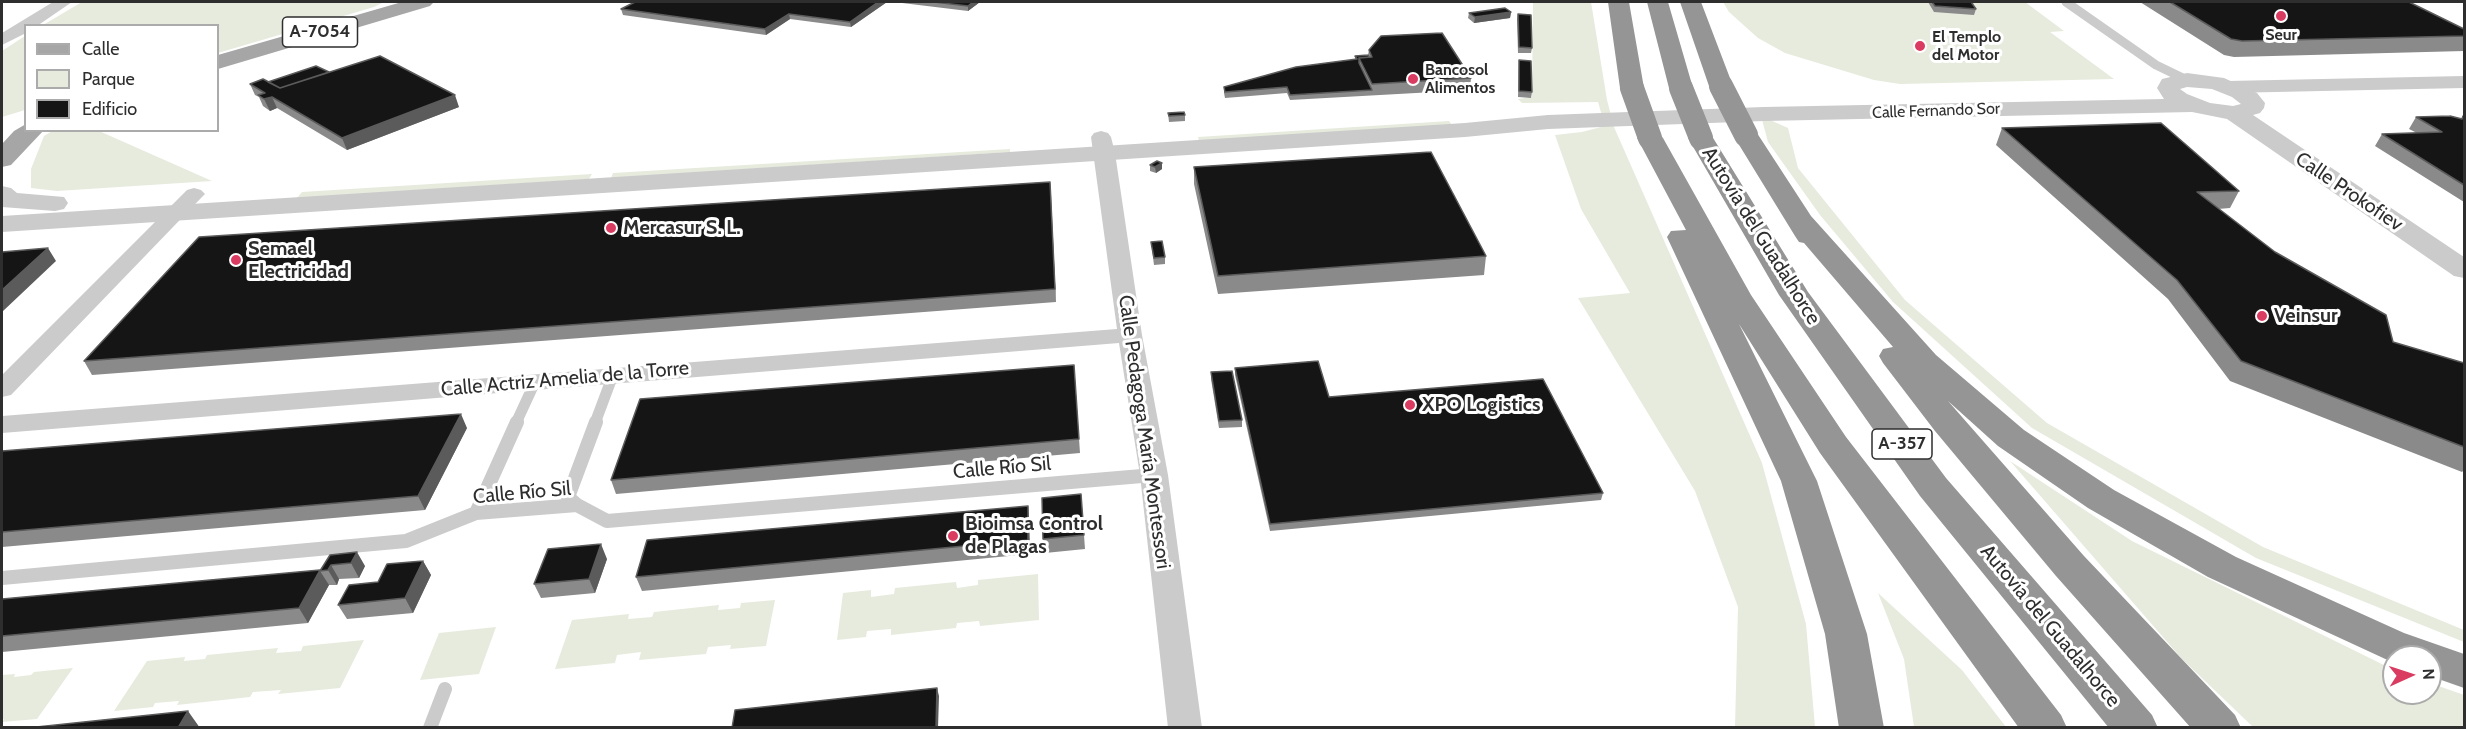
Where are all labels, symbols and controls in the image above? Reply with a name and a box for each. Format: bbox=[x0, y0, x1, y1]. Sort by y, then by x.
marker: Seur bbox=[2274, 9, 2288, 23]
road number: A-7054 bbox=[282, 17, 358, 47]
legend bbox=[24, 24, 219, 132]
place label: Seur bbox=[2265, 25, 2297, 45]
place label: El Templo del Motor bbox=[1932, 27, 2001, 65]
text: Calle bbox=[82, 38, 119, 60]
marker: El Templo del Motor bbox=[1913, 39, 1927, 53]
place label: Bancosol Alimentos bbox=[1425, 60, 1495, 98]
text: Parque bbox=[82, 68, 135, 90]
marker: Bancosol Alimentos bbox=[1406, 72, 1420, 86]
text: Edificio bbox=[82, 98, 137, 120]
street label: Calle Fernando Sor bbox=[1872, 99, 2000, 123]
street label: Autovía del Guadalhorce bbox=[1697, 143, 1825, 329]
street label: Calle Prokofiev bbox=[2291, 147, 2407, 237]
place label: Mercasur S. L. bbox=[623, 216, 741, 240]
marker: Mercasur S. L. bbox=[604, 221, 618, 235]
place label: Semael Electricidad bbox=[248, 237, 349, 284]
marker: Semael Electricidad bbox=[229, 253, 243, 267]
street label: Calle Pedagoga María Montessori bbox=[1113, 293, 1175, 571]
place label: Veinsur bbox=[2274, 304, 2338, 328]
marker: Veinsur bbox=[2255, 309, 2269, 323]
street label: Calle Actriz Amelia de la Torre bbox=[440, 356, 690, 402]
place label: XPO Logistics bbox=[1422, 393, 1540, 417]
marker: XPO Logistics bbox=[1403, 398, 1417, 412]
road number: A-357 bbox=[1872, 429, 1932, 459]
street label: Calle Río Sil bbox=[952, 452, 1052, 484]
street label: Calle Río Sil bbox=[472, 477, 572, 509]
place label: Bioimsa Control de Plagas bbox=[965, 512, 1103, 559]
marker: Bioimsa Control de Plagas bbox=[946, 529, 960, 543]
street label: Autovía del Guadalhorce bbox=[1975, 540, 2125, 712]
north arrow bbox=[2382, 645, 2442, 705]
text: N bbox=[2419, 668, 2438, 680]

